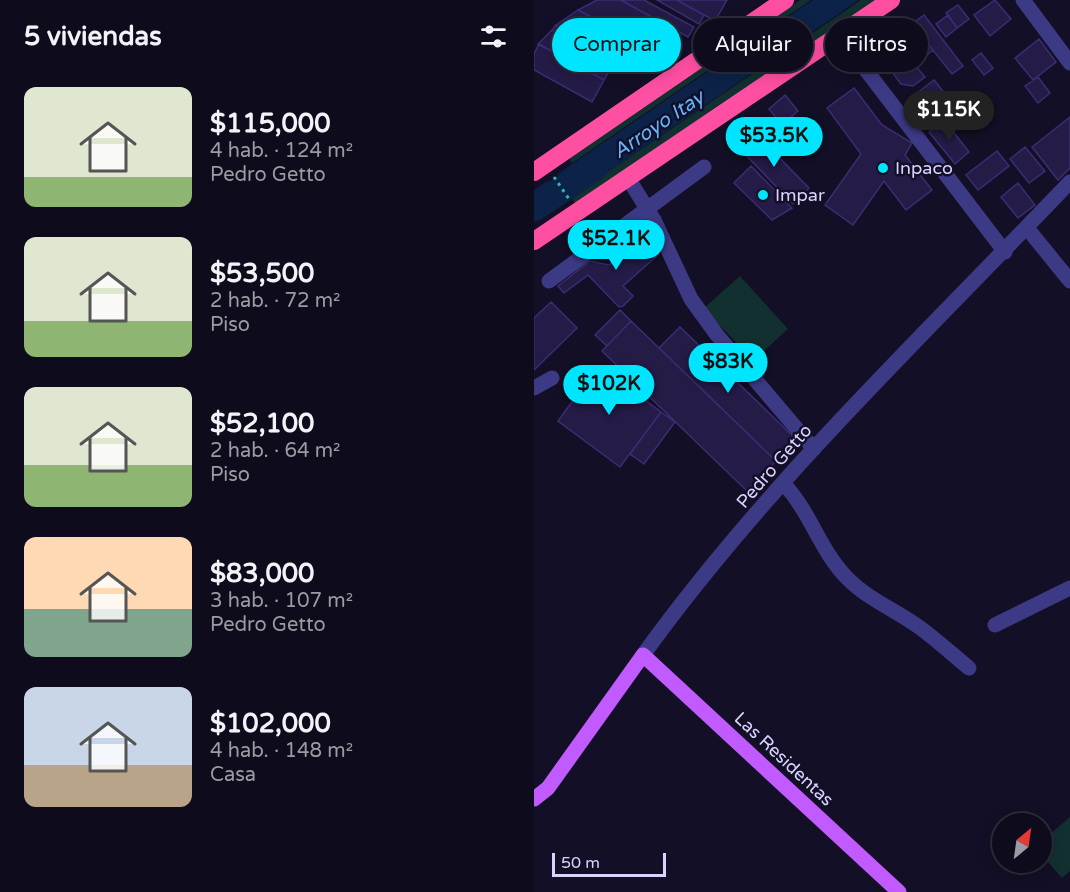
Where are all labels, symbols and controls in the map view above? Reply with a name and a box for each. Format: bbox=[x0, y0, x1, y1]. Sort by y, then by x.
chip: Comprar bbox=[552, 18, 681, 72]
chip: Alquilar bbox=[693, 18, 813, 72]
chip: Filtros bbox=[825, 18, 928, 72]
icon: filters bbox=[477, 20, 510, 53]
text: 5 viviendas bbox=[24, 21, 162, 52]
water label: Arroyo Itay bbox=[608, 84, 711, 164]
pin: $115K bbox=[907, 91, 991, 142]
text: $115K bbox=[917, 98, 981, 122]
text: $115,000 bbox=[210, 108, 330, 139]
icon: home bbox=[72, 111, 144, 183]
pin: $53.5K bbox=[725, 117, 823, 168]
text: $53.5K bbox=[740, 124, 808, 148]
text: 4 hab. · 124 m² bbox=[210, 139, 353, 163]
place label: Inpaco bbox=[895, 157, 953, 179]
marker: Inpaco bbox=[876, 161, 890, 175]
text: Pedro Getto bbox=[210, 163, 326, 187]
place label: Impar bbox=[775, 184, 825, 206]
marker: Impar bbox=[756, 188, 770, 202]
pin: $52.1K bbox=[567, 220, 665, 271]
text: $52.1K bbox=[582, 227, 650, 251]
text: $53,500 bbox=[210, 258, 314, 289]
icon: home bbox=[72, 261, 144, 333]
text: 2 hab. · 72 m² bbox=[210, 289, 340, 313]
text: Piso bbox=[210, 313, 250, 337]
pin: $83K bbox=[692, 343, 764, 394]
text: $83K bbox=[703, 350, 753, 374]
pin: $102K bbox=[567, 365, 651, 416]
text: $102K bbox=[577, 372, 641, 396]
text: $52,100 bbox=[210, 408, 314, 439]
icon: home bbox=[72, 411, 144, 483]
street label: Pedro Getto bbox=[732, 419, 816, 512]
text: 2 hab. · 64 m² bbox=[210, 439, 340, 463]
text: Piso bbox=[210, 463, 250, 487]
text: $83,000 bbox=[210, 558, 314, 589]
icon: home bbox=[72, 561, 144, 633]
text: 3 hab. · 107 m² bbox=[210, 589, 353, 613]
text: Pedro Getto bbox=[210, 613, 326, 637]
street label: Las Residentas bbox=[730, 707, 838, 811]
text: $102,000 bbox=[210, 708, 331, 739]
icon: home bbox=[72, 711, 144, 783]
text: 4 hab. · 148 m² bbox=[210, 739, 353, 763]
text: Casa bbox=[210, 763, 256, 787]
north arrow bbox=[992, 813, 1052, 873]
map controls bbox=[992, 813, 1052, 873]
scale bar bbox=[552, 850, 666, 878]
text: 50 m bbox=[561, 853, 600, 873]

